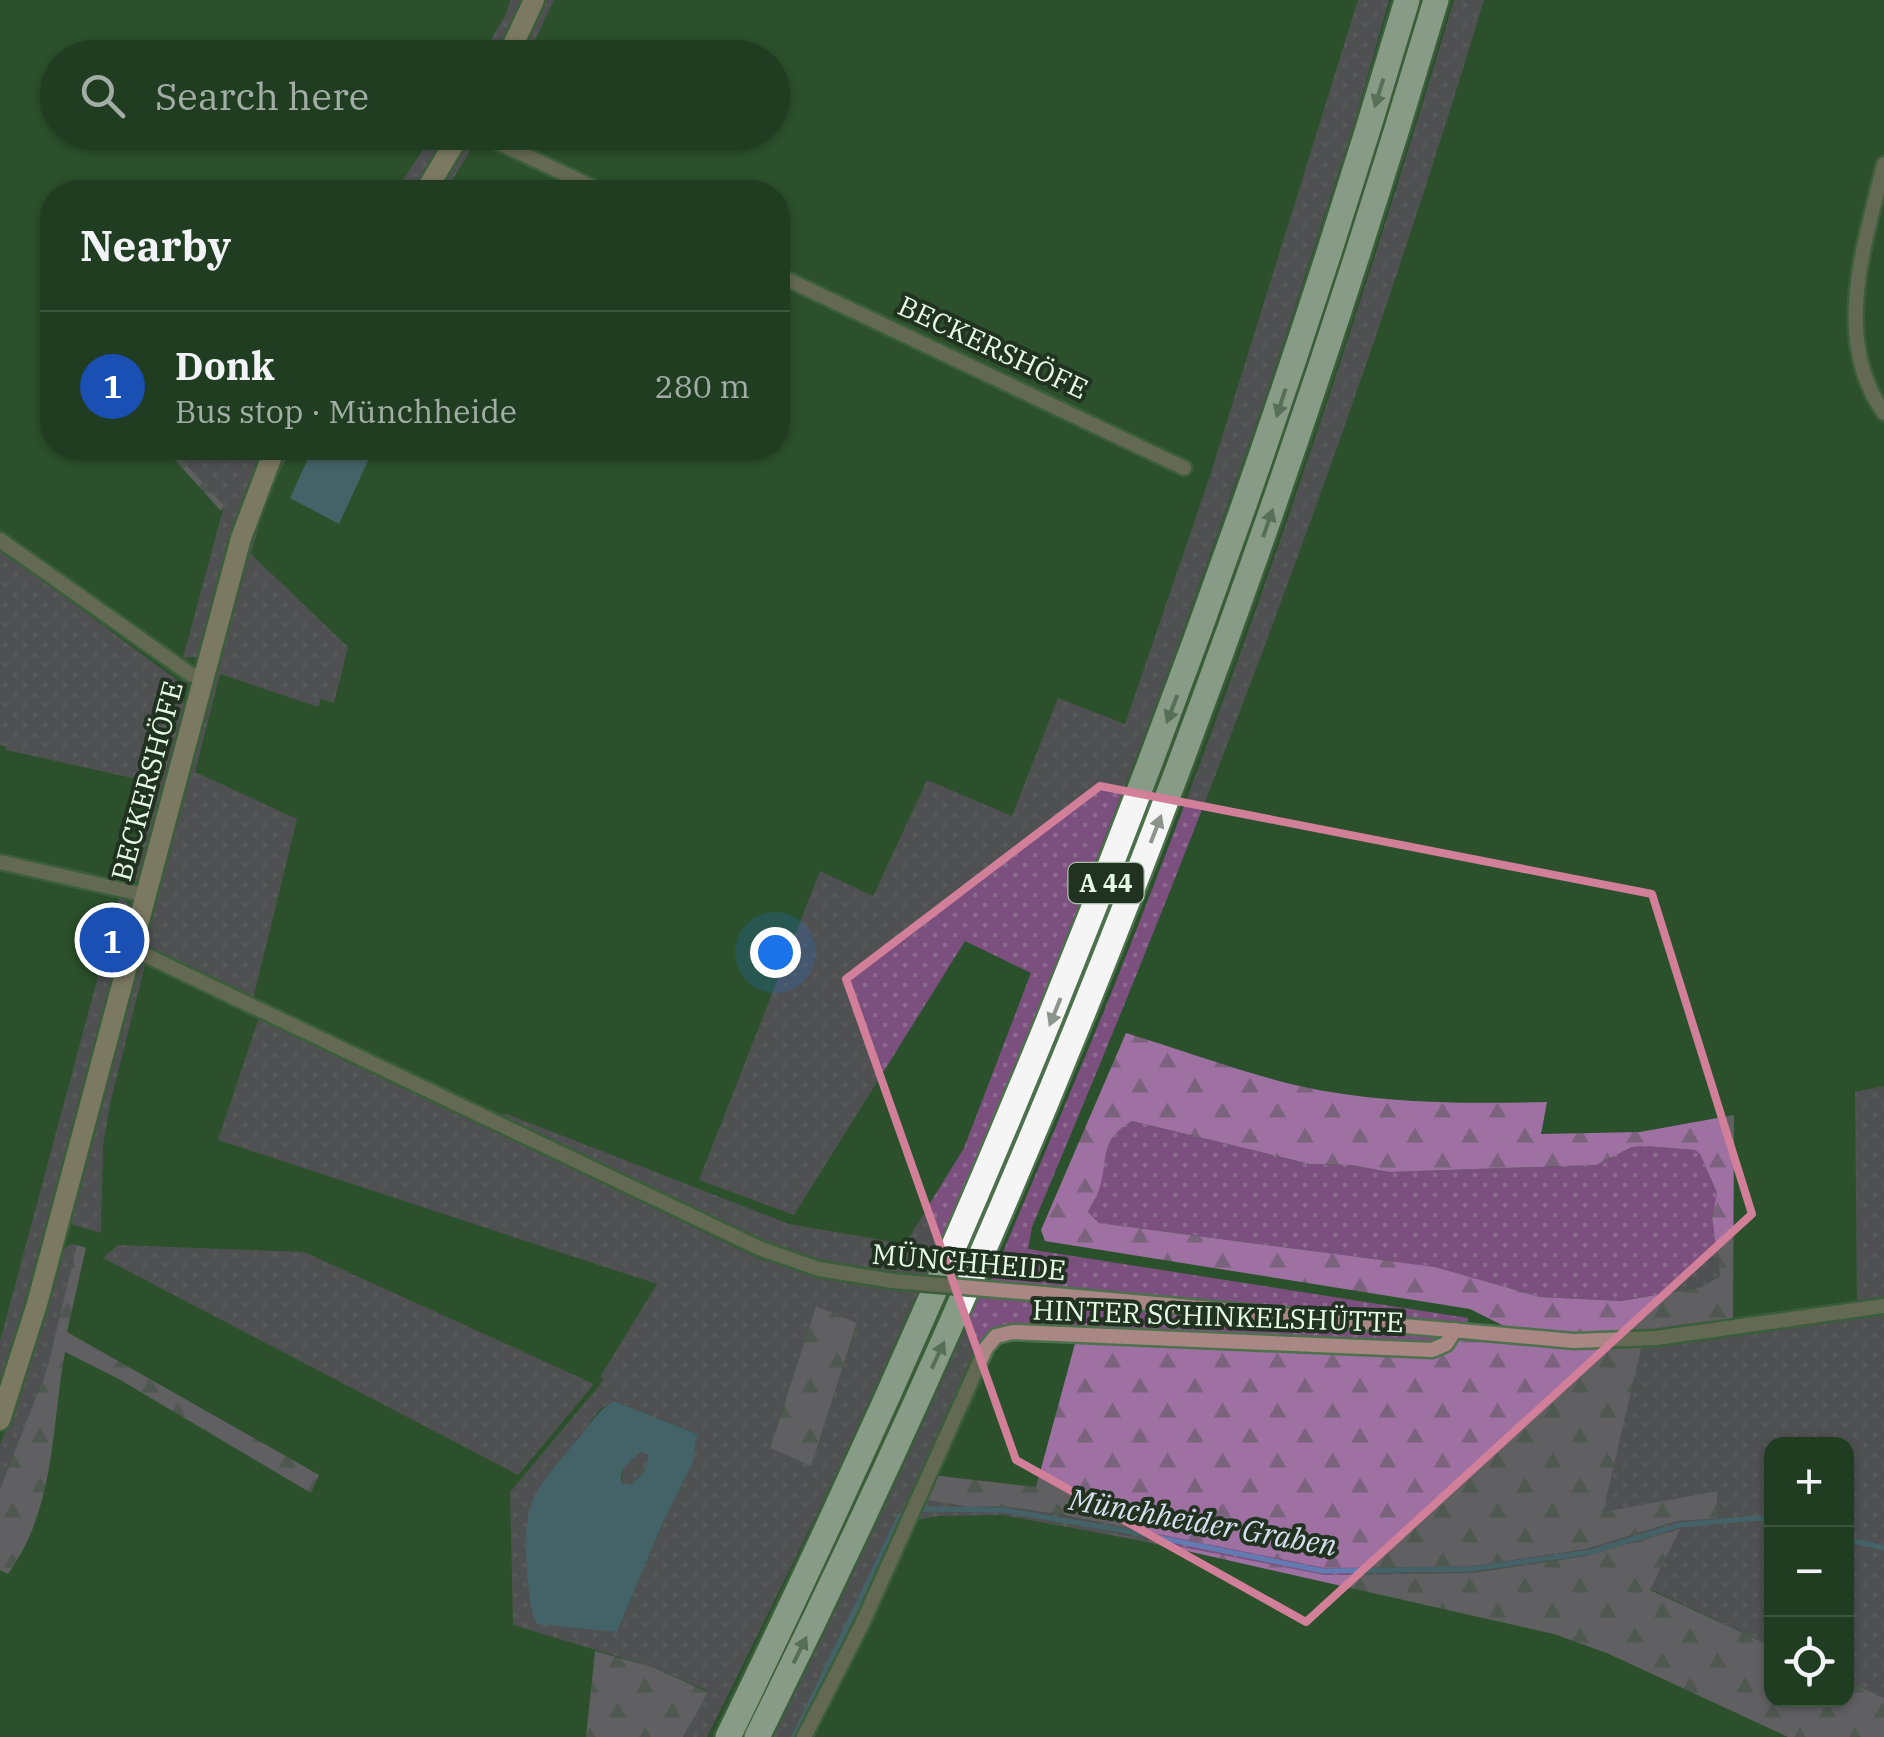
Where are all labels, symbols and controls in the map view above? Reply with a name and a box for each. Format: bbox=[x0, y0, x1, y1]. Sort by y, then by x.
search box bbox=[40, 40, 790, 150]
icon: search bbox=[75, 68, 130, 123]
text: Search here bbox=[155, 71, 369, 120]
one-way arrow bbox=[1371, 79, 1386, 109]
text: Nearby bbox=[80, 218, 231, 273]
street label: BECKERSHÖFE bbox=[892, 286, 1094, 407]
text: Donk bbox=[175, 341, 275, 390]
text: 1 bbox=[103, 365, 122, 407]
text: 280 m bbox=[654, 365, 750, 407]
one-way arrow bbox=[1272, 388, 1287, 418]
text: Bus stop · Münchheide bbox=[175, 390, 517, 432]
one-way arrow bbox=[1261, 508, 1276, 538]
street label: BECKERSHÖFE bbox=[102, 677, 191, 885]
one-way arrow bbox=[1164, 695, 1179, 725]
one-way arrow bbox=[1149, 813, 1164, 843]
road number: A 44 bbox=[1068, 863, 1144, 903]
pin: 1 bbox=[80, 902, 144, 978]
your location bbox=[750, 927, 801, 978]
one-way arrow bbox=[1046, 998, 1062, 1028]
street label: MÜNCHHEIDE bbox=[871, 1235, 1067, 1288]
street label: HINTER SCHINKELSHÜTTE bbox=[1032, 1291, 1404, 1340]
one-way arrow bbox=[930, 1340, 946, 1370]
map controls bbox=[1764, 1437, 1854, 1707]
button: + bbox=[1764, 1437, 1854, 1527]
water label: Münchheider Graben bbox=[1066, 1479, 1340, 1564]
button: − bbox=[1764, 1527, 1854, 1617]
button: locate bbox=[1764, 1617, 1854, 1707]
one-way arrow bbox=[792, 1635, 809, 1664]

